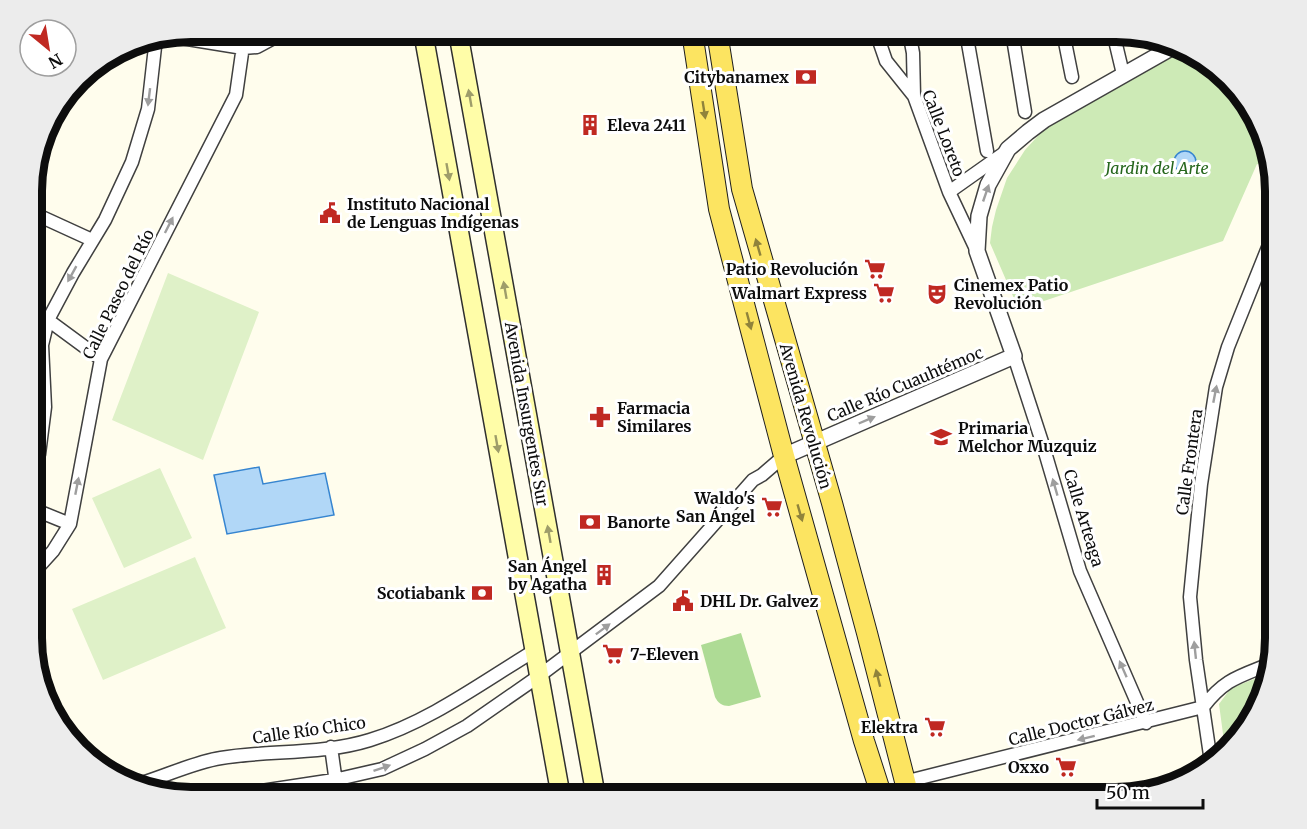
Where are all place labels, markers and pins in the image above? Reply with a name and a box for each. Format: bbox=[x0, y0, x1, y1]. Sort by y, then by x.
bank icon: Citybanamex bbox=[794, 65, 818, 89]
place label: Citybanamex bbox=[684, 67, 789, 87]
building icon: Eleva 2411 bbox=[578, 113, 602, 137]
place label: Eleva 2411 bbox=[607, 115, 687, 135]
place label: Instituto Nacional de Lenguas Indígenas bbox=[347, 194, 519, 232]
public building icon: Instituto Nacional de Lenguas Indígenas bbox=[318, 201, 342, 225]
supermarket icon: Patio Revolución bbox=[863, 257, 887, 281]
place label: Patio Revolución bbox=[726, 259, 858, 279]
place label: Cinemex Patio Revolución bbox=[954, 275, 1069, 313]
supermarket icon: Walmart Express bbox=[872, 281, 896, 305]
theatre icon: Cinemex Patio Revolución bbox=[925, 282, 949, 306]
place label: Walmart Express bbox=[731, 283, 867, 303]
place label: Farmacia Similares bbox=[617, 398, 692, 436]
pharmacy icon: Farmacia Similares bbox=[588, 405, 612, 429]
place label: Primaria Melchor Muzquiz bbox=[958, 418, 1097, 456]
school or university icon: Primaria Melchor Muzquiz bbox=[929, 425, 953, 449]
place label: Waldo's San Ángel bbox=[676, 488, 755, 526]
supermarket icon: Waldo's San Ángel bbox=[760, 495, 784, 519]
bank icon: Banorte bbox=[578, 510, 602, 534]
place label: Banorte bbox=[607, 512, 670, 532]
place label: San Ángel by Agatha bbox=[508, 556, 587, 594]
building icon: San Ángel by Agatha bbox=[592, 563, 616, 587]
bank icon: Scotiabank bbox=[470, 581, 494, 605]
place label: Scotiabank bbox=[377, 583, 466, 603]
public building icon: DHL Dr. Galvez bbox=[671, 589, 695, 613]
place label: DHL Dr. Galvez bbox=[700, 591, 818, 611]
supermarket icon: 7-Eleven bbox=[601, 642, 625, 666]
place label: 7-Eleven bbox=[630, 644, 699, 664]
supermarket icon: Elektra bbox=[923, 715, 947, 739]
place label: Elektra bbox=[861, 717, 918, 737]
supermarket icon: Oxxo bbox=[1054, 755, 1078, 779]
place label: Oxxo bbox=[1008, 757, 1049, 777]

